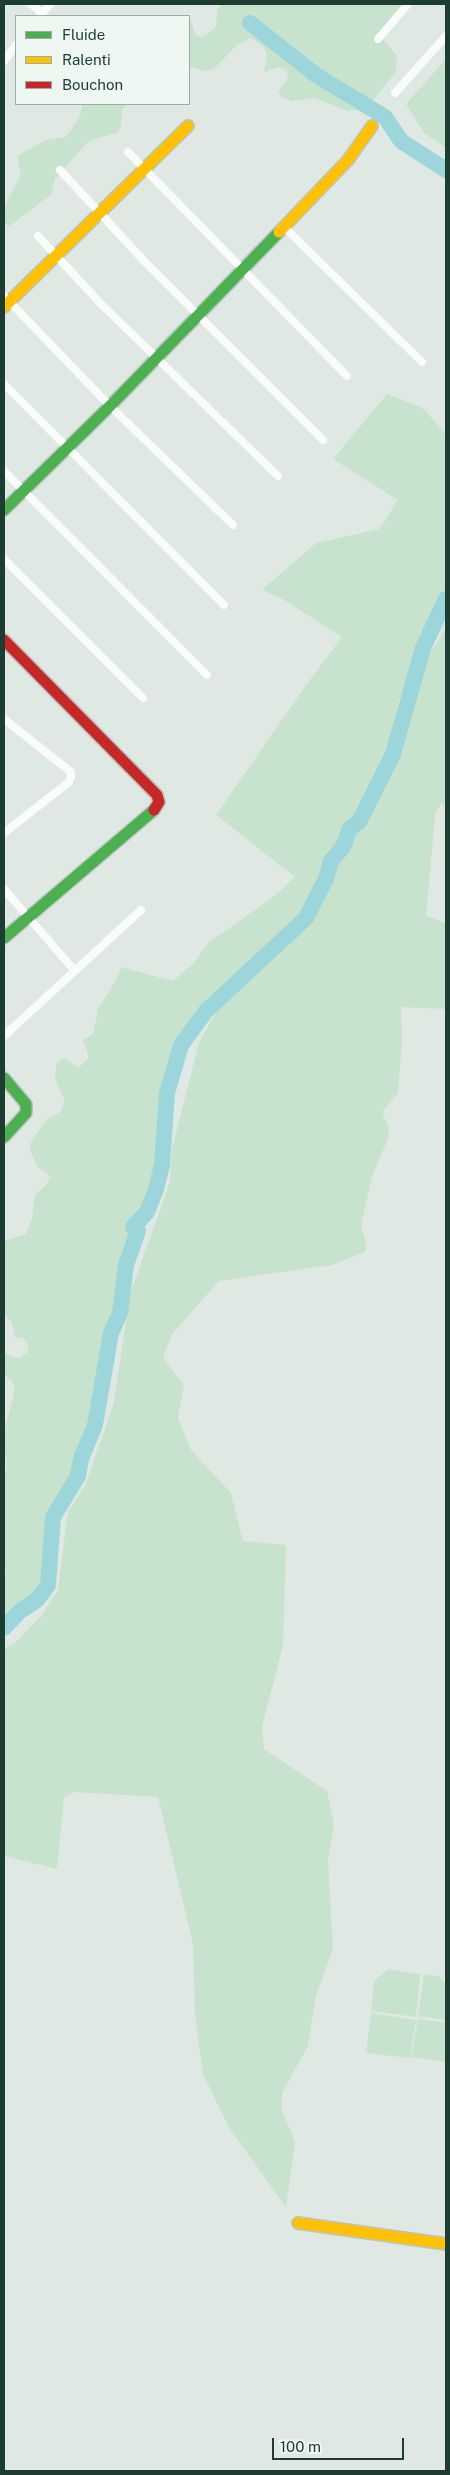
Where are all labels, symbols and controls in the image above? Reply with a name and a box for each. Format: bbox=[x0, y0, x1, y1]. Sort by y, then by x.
legend bbox=[15, 15, 190, 105]
text: Fluide bbox=[62, 26, 105, 43]
text: Ralenti bbox=[62, 51, 111, 68]
text: Bouchon bbox=[62, 76, 123, 93]
scale bar bbox=[275, 2428, 408, 2460]
text: 100 m bbox=[280, 2438, 321, 2455]

